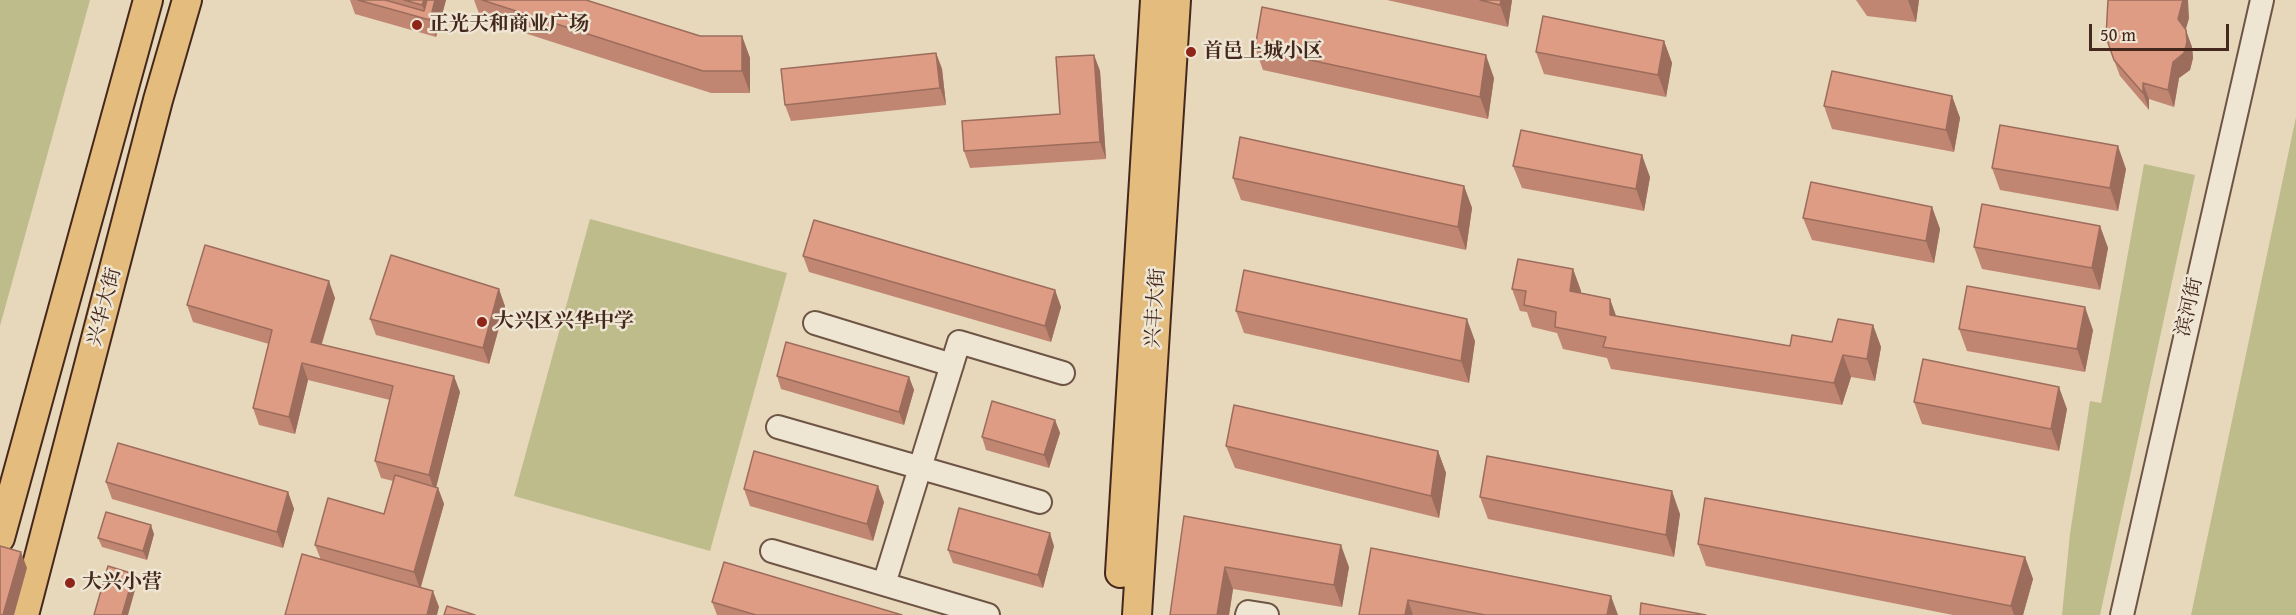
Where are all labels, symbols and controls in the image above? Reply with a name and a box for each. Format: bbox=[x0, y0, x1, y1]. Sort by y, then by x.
scale bar bbox=[2092, 12, 2232, 50]
place label: 正光天和商业广场 bbox=[429, 13, 589, 37]
marker: 正光天和商业广场 bbox=[410, 18, 424, 32]
text: 50 m bbox=[2100, 21, 2136, 48]
place label: 首邑上城小区 bbox=[1203, 40, 1323, 64]
marker: 首邑上城小区 bbox=[1184, 45, 1198, 59]
street label: 兴华大街 bbox=[83, 265, 127, 349]
street label: 兴丰大街 bbox=[1141, 267, 1171, 349]
street label: 滨河街 bbox=[2172, 275, 2208, 339]
place label: 大兴区兴华中学 bbox=[494, 310, 634, 334]
marker: 大兴区兴华中学 bbox=[475, 315, 489, 329]
place label: 大兴小营 bbox=[82, 571, 162, 595]
marker: 大兴小营 bbox=[63, 576, 77, 590]

